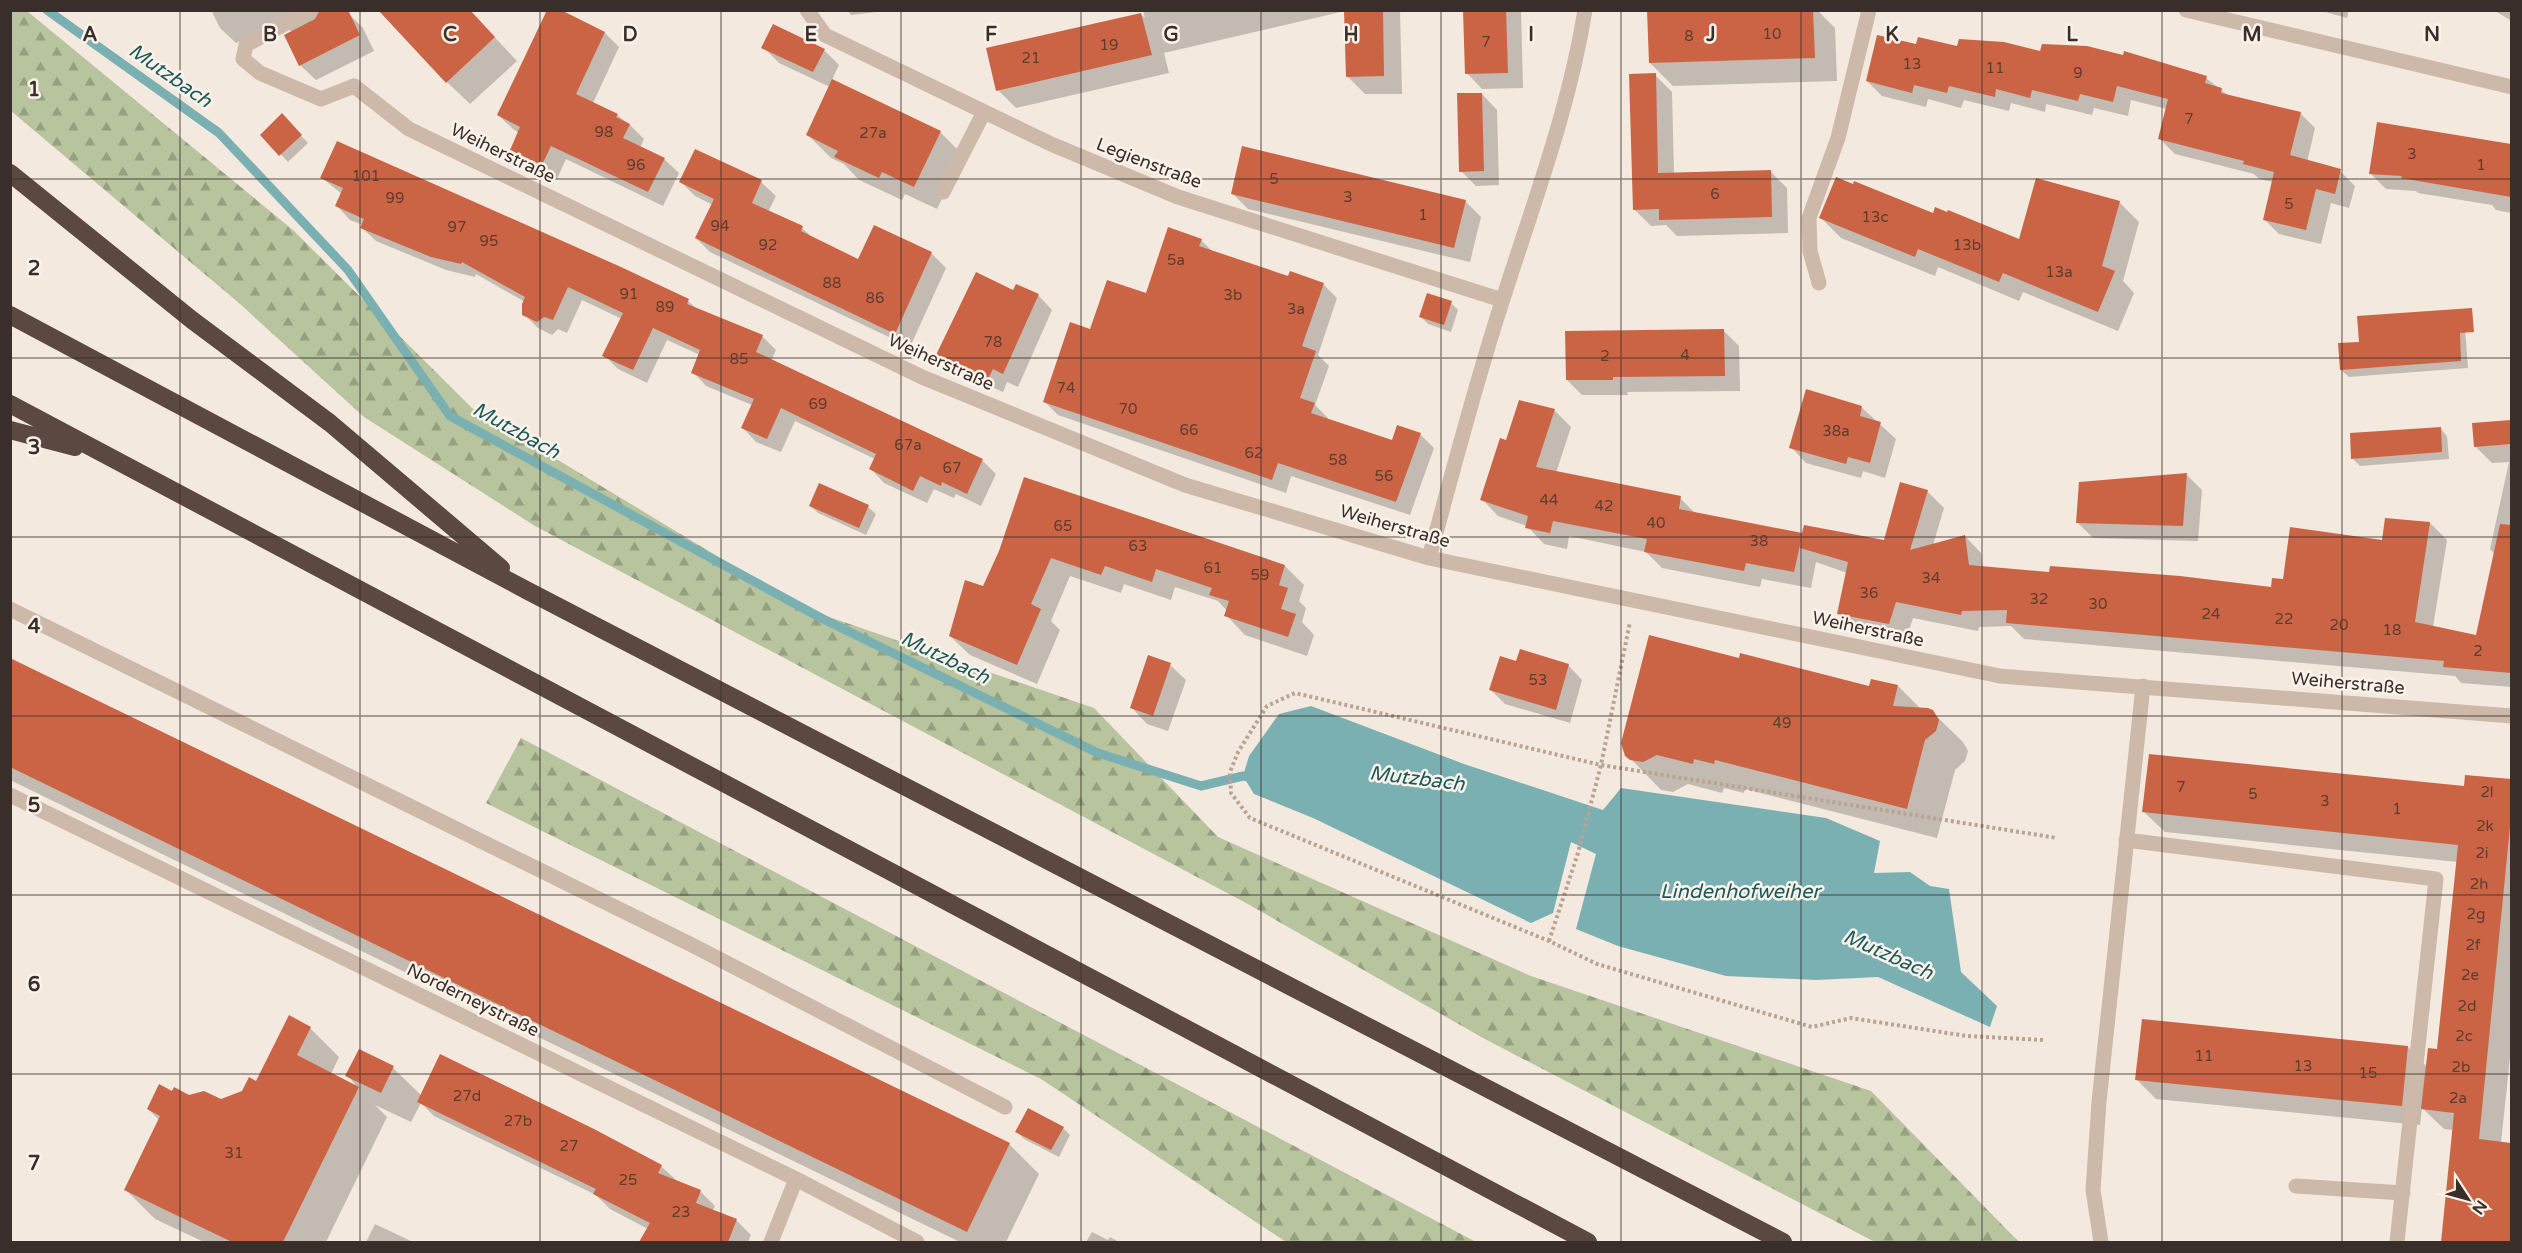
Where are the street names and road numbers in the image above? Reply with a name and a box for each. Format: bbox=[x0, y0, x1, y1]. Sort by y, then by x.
street label: Weiherstraße bbox=[447, 118, 559, 188]
street label: Legienstraße bbox=[1093, 133, 1205, 193]
street label: Weiherstraße bbox=[885, 329, 997, 395]
street label: Weiherstraße bbox=[1337, 500, 1453, 552]
street label: Weiherstraße bbox=[1810, 606, 1926, 652]
street label: Weiherstraße bbox=[2290, 667, 2406, 699]
street label: Norderneystraße bbox=[403, 958, 543, 1042]

